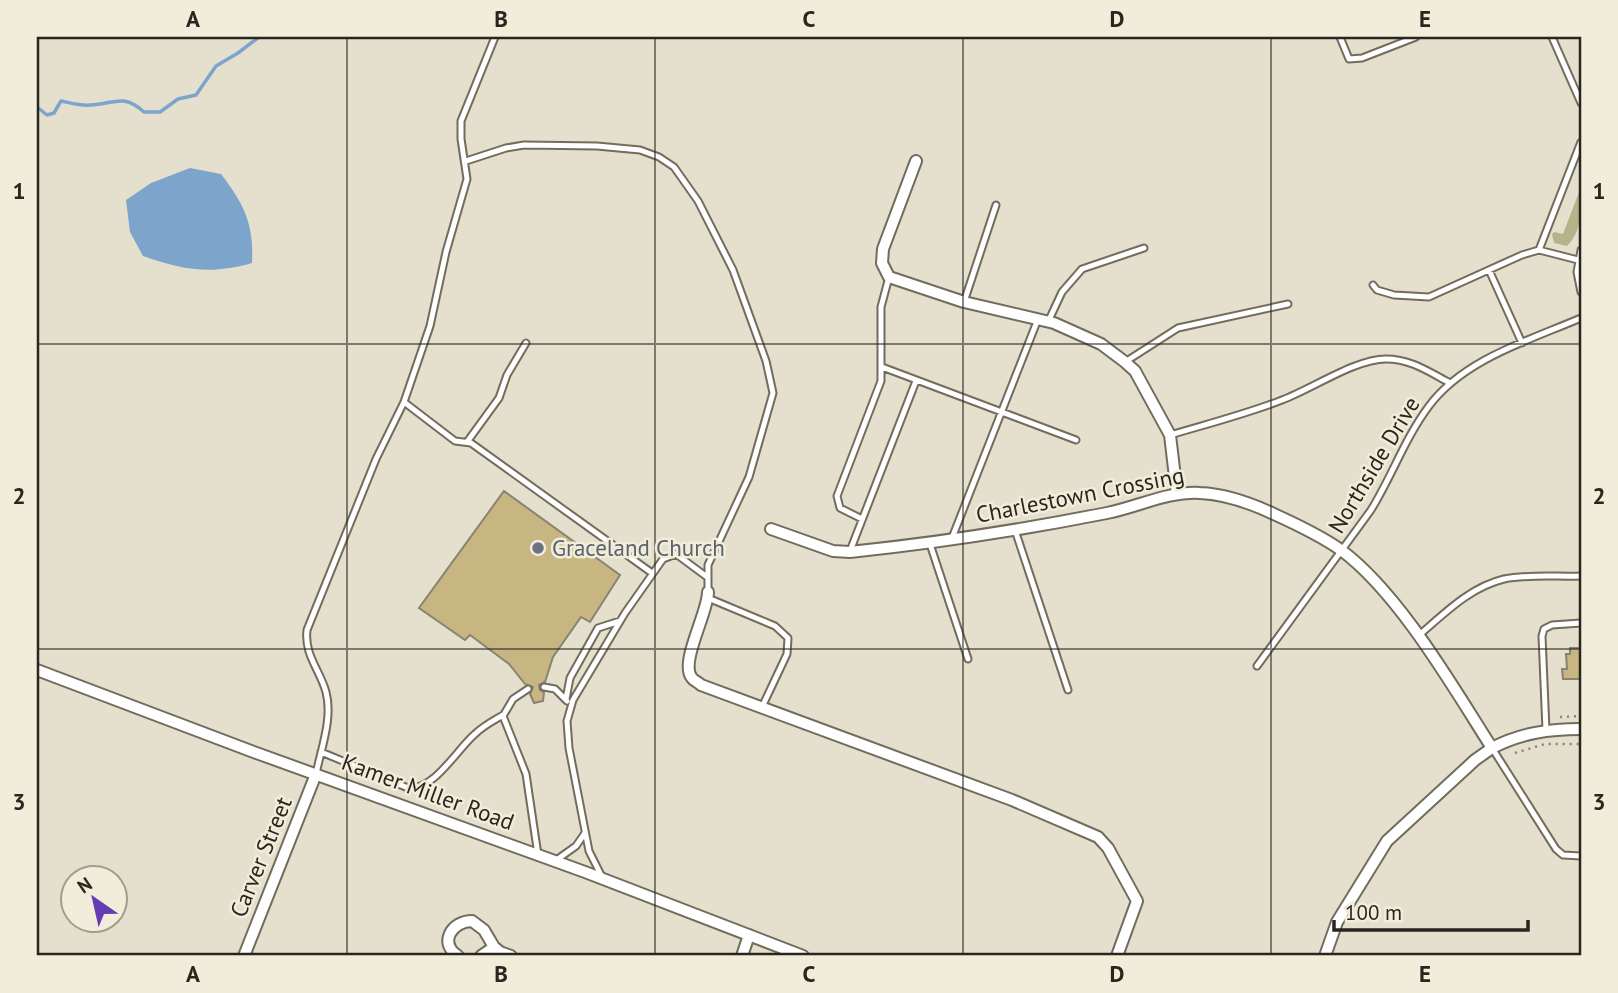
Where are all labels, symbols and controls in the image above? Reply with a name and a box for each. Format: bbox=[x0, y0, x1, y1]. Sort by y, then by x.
text: A bbox=[186, 4, 200, 33]
text: B bbox=[494, 4, 508, 33]
text: C bbox=[803, 4, 816, 33]
text: D bbox=[1110, 4, 1124, 33]
text: E bbox=[1419, 4, 1431, 33]
text: 1 bbox=[12, 176, 26, 205]
text: 1 bbox=[1592, 176, 1606, 205]
street label: Northside Drive bbox=[1321, 391, 1426, 538]
street label: Charlestown Crossing bbox=[973, 460, 1187, 529]
text: 2 bbox=[12, 481, 26, 510]
text: 2 bbox=[1592, 481, 1606, 510]
place label: Graceland Church bbox=[552, 533, 725, 562]
marker: Graceland Church bbox=[530, 540, 546, 556]
street label: Kamer Miller Road bbox=[338, 747, 518, 836]
text: 3 bbox=[12, 787, 26, 816]
text: 3 bbox=[1592, 787, 1606, 816]
street label: Carver Street bbox=[223, 792, 298, 921]
north arrow bbox=[60, 864, 130, 934]
text: N bbox=[73, 871, 96, 898]
scale bar bbox=[1334, 888, 1529, 932]
text: 100 m bbox=[1345, 899, 1402, 926]
text: A bbox=[186, 959, 200, 988]
text: B bbox=[494, 959, 508, 988]
text: C bbox=[803, 959, 816, 988]
text: D bbox=[1110, 959, 1124, 988]
text: E bbox=[1419, 959, 1431, 988]

